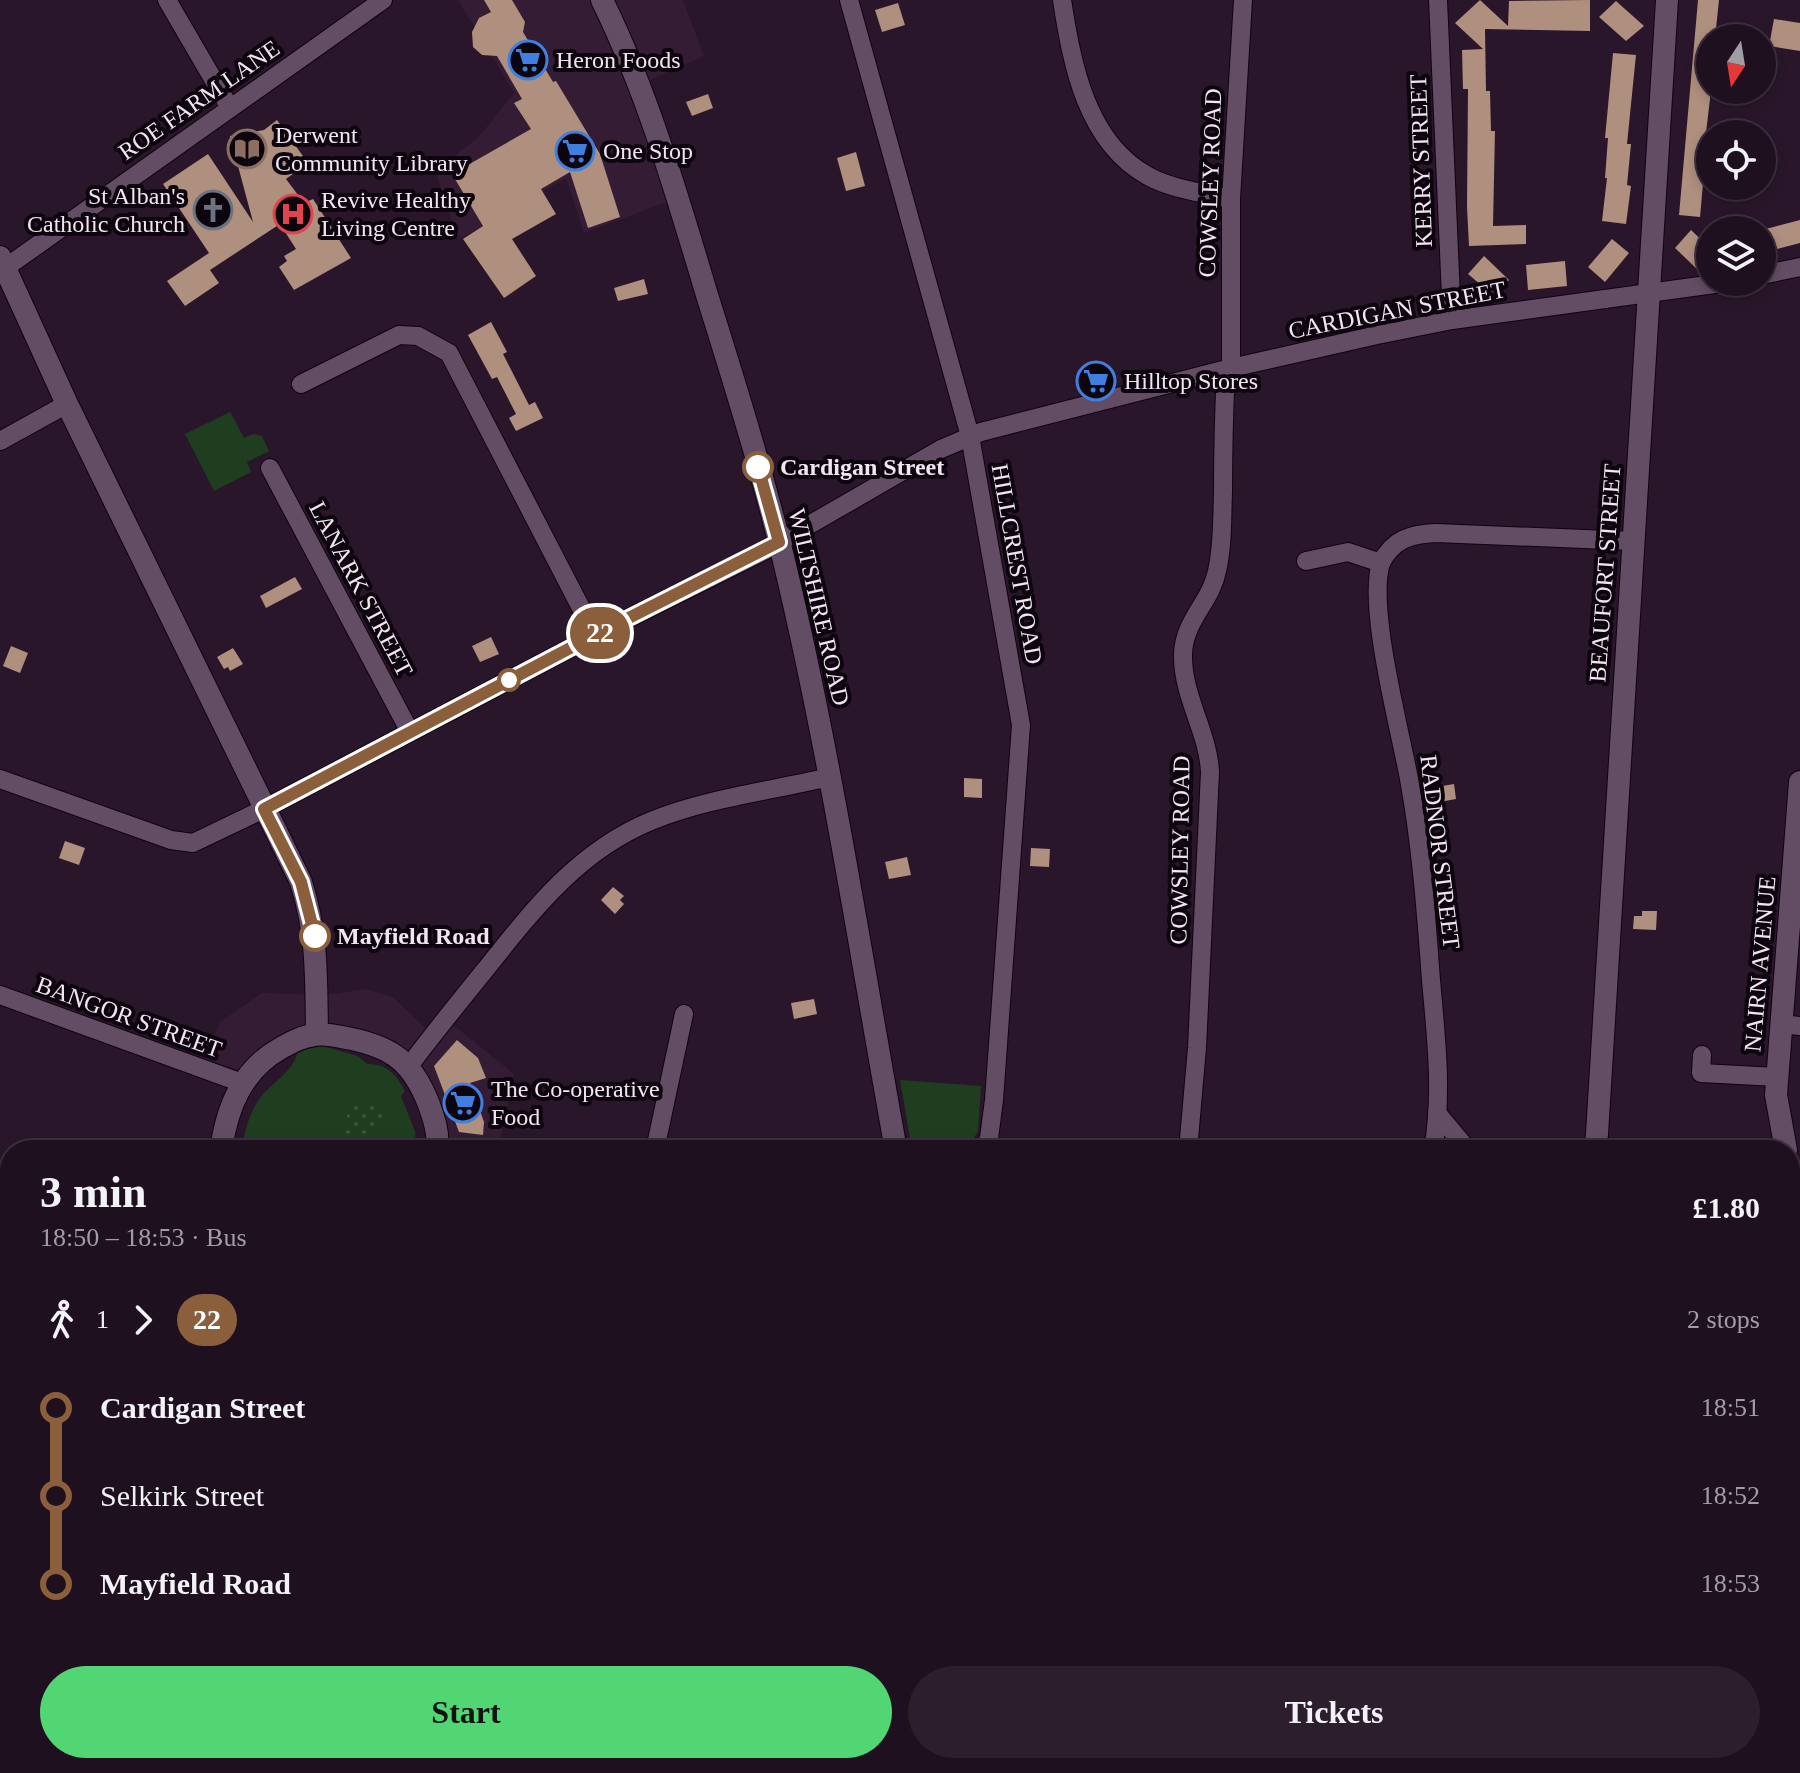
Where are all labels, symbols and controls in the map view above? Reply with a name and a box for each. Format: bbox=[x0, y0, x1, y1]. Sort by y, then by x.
north arrow bbox=[1696, 24, 1776, 104]
map controls bbox=[1696, 24, 1776, 296]
street label: ROE FARM LANE bbox=[114, 35, 284, 165]
supermarket icon: Heron Foods bbox=[507, 39, 549, 81]
place label: Heron Foods bbox=[556, 47, 681, 73]
street label: KERRY STREET bbox=[1405, 74, 1437, 248]
street label: COWSLEY ROAD bbox=[1194, 88, 1226, 278]
button: locate bbox=[1696, 120, 1776, 200]
place label: Derwent Community Library bbox=[275, 122, 468, 176]
library icon: Derwent Community Library bbox=[226, 128, 268, 170]
supermarket icon: One Stop bbox=[554, 130, 596, 172]
place label: One Stop bbox=[603, 138, 693, 164]
place label: St Alban's Catholic Church bbox=[27, 183, 185, 237]
place label: Revive Healthy Living Centre bbox=[321, 187, 471, 241]
church icon: St Alban's Catholic Church bbox=[192, 189, 234, 231]
hospital icon: Revive Healthy Living Centre bbox=[272, 193, 314, 235]
button: layers bbox=[1696, 216, 1776, 296]
street label: CARDIGAN STREET bbox=[1286, 276, 1508, 344]
supermarket icon: Hilltop Stores bbox=[1075, 360, 1117, 402]
place label: Hilltop Stores bbox=[1124, 368, 1258, 394]
marker: Cardigan Street bbox=[743, 452, 773, 482]
place label: Cardigan Street bbox=[780, 454, 944, 480]
street label: HILLCREST ROAD bbox=[987, 462, 1047, 666]
street label: BEAUFORT STREET bbox=[1584, 463, 1626, 683]
street label: LANARK STREET bbox=[304, 497, 418, 681]
street label: WILTSHIRE ROAD bbox=[784, 506, 854, 708]
line badge: 22 bbox=[564, 607, 636, 659]
text: 22 bbox=[586, 617, 614, 648]
unlabelled marker bbox=[498, 669, 520, 691]
street label: RADNOR STREET bbox=[1415, 753, 1465, 951]
street label: COWSLEY ROAD bbox=[1165, 755, 1195, 945]
street label: NAIRN AVENUE bbox=[1739, 875, 1781, 1053]
marker: Mayfield Road bbox=[300, 921, 330, 951]
place label: Mayfield Road bbox=[337, 923, 490, 949]
street label: BANGOR STREET bbox=[33, 971, 226, 1063]
place label: The Co-operative Food bbox=[491, 1076, 660, 1130]
supermarket icon: The Co-operative Food bbox=[442, 1082, 484, 1124]
text: 3 min bbox=[40, 1168, 146, 1217]
text: £1.80 bbox=[1693, 1191, 1760, 1224]
text: 18:50 – 18:53 · Bus bbox=[40, 1223, 247, 1252]
icon: walk bbox=[40, 1298, 84, 1342]
icon: forward bbox=[121, 1298, 165, 1342]
text: 22 bbox=[193, 1304, 221, 1335]
text: 1 bbox=[96, 1305, 109, 1334]
text: 2 stops bbox=[1687, 1305, 1760, 1334]
text: Cardigan Street bbox=[100, 1391, 305, 1424]
text: 18:51 bbox=[1701, 1393, 1760, 1422]
text: Selkirk Street bbox=[100, 1479, 264, 1512]
text: 18:52 bbox=[1701, 1481, 1760, 1510]
text: Mayfield Road bbox=[100, 1567, 291, 1600]
text: 18:53 bbox=[1701, 1569, 1760, 1598]
button: Start bbox=[40, 1666, 892, 1758]
button: Tickets bbox=[908, 1666, 1760, 1758]

